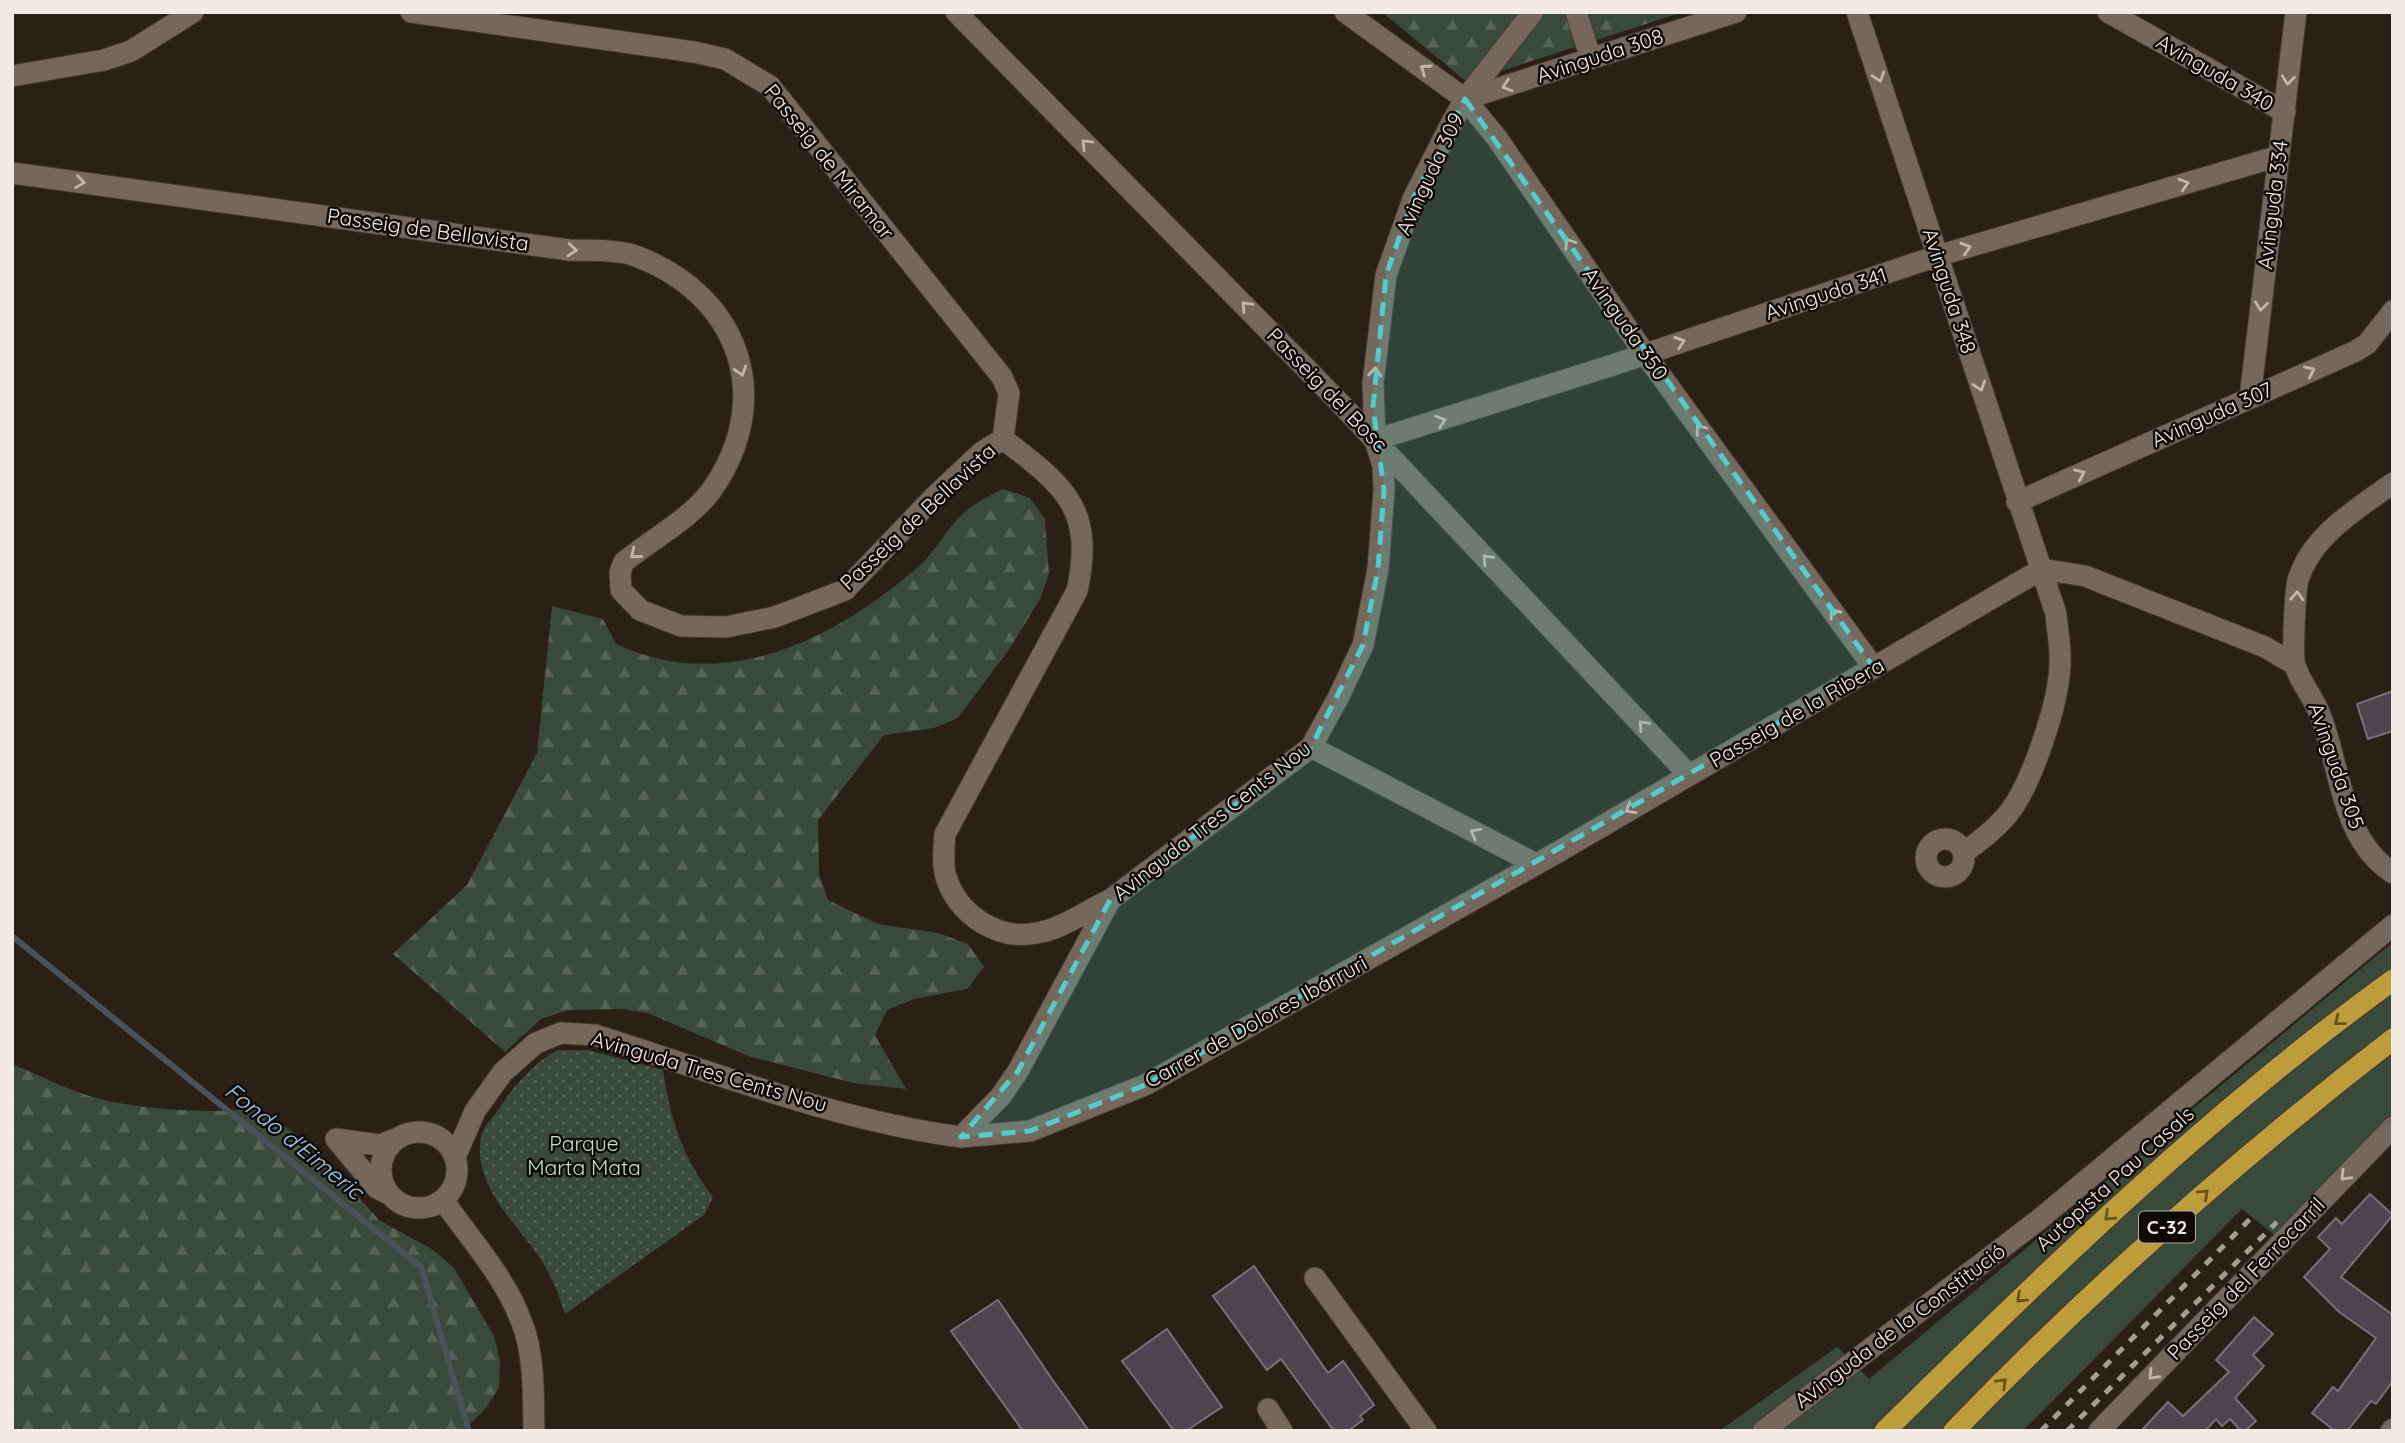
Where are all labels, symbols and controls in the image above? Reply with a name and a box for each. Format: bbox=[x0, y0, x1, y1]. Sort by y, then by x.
street label: Avinguda 308 bbox=[1533, 22, 1666, 88]
street label: Avinguda 340 bbox=[2152, 28, 2279, 116]
one-way arrow bbox=[1420, 65, 1433, 77]
one-way arrow bbox=[1871, 70, 1885, 83]
one-way arrow bbox=[2281, 74, 2296, 86]
street label: Passeig de Miramar bbox=[759, 78, 901, 244]
one-way arrow bbox=[1502, 78, 1514, 92]
street label: Avinguda 309 bbox=[1389, 108, 1469, 239]
one-way arrow bbox=[1082, 139, 1095, 152]
street label: Avinguda 334 bbox=[2251, 139, 2293, 271]
one-way arrow bbox=[74, 175, 86, 190]
one-way arrow bbox=[2178, 177, 2190, 192]
street label: Passeig de Bellavista bbox=[326, 202, 531, 256]
street label: Avinguda 348 bbox=[1917, 225, 1982, 357]
one-way arrow bbox=[1565, 238, 1577, 251]
one-way arrow bbox=[566, 242, 578, 257]
one-way arrow bbox=[1960, 242, 1972, 257]
street label: Avinguda 341 bbox=[1762, 261, 1890, 325]
street label: Avinguda 350 bbox=[1577, 262, 1674, 385]
one-way arrow bbox=[2254, 300, 2269, 312]
one-way arrow bbox=[1241, 301, 1254, 314]
street label: Passeig del Bosc bbox=[1262, 322, 1394, 457]
one-way arrow bbox=[1673, 336, 1686, 350]
one-way arrow bbox=[733, 364, 747, 376]
one-way arrow bbox=[2303, 365, 2315, 379]
one-way arrow bbox=[1367, 366, 1382, 378]
street label: Avinguda 307 bbox=[2147, 376, 2276, 452]
one-way arrow bbox=[1972, 380, 1986, 392]
one-way arrow bbox=[1434, 414, 1446, 429]
one-way arrow bbox=[1696, 424, 1708, 437]
street label: Passeig de Bellavista bbox=[834, 437, 1001, 595]
one-way arrow bbox=[2072, 468, 2085, 482]
one-way arrow bbox=[630, 545, 642, 558]
one-way arrow bbox=[1483, 554, 1496, 567]
one-way arrow bbox=[2289, 590, 2304, 601]
one-way arrow bbox=[1830, 608, 1842, 621]
street label: Passeig de la Ribera bbox=[1705, 652, 1888, 773]
street label: Avinguda 305 bbox=[2303, 699, 2371, 832]
one-way arrow bbox=[1639, 720, 1651, 733]
street label: Avinguda Tres Cents Nou bbox=[1107, 735, 1316, 906]
one-way arrow bbox=[1625, 801, 1638, 814]
one-way arrow bbox=[1470, 828, 1482, 841]
street label: Carrer de Dolores Ibárruri bbox=[1140, 949, 1371, 1093]
one-way arrow bbox=[2334, 1013, 2346, 1026]
street label: Avinguda Tres Cents Nou bbox=[588, 1025, 830, 1117]
water label: Fondo d'Eimeric bbox=[219, 1076, 371, 1207]
street label: Autopista Pau Casals bbox=[2030, 1100, 2199, 1256]
park label: Parque Marta Mata bbox=[527, 1130, 641, 1180]
one-way arrow bbox=[2341, 1168, 2354, 1181]
one-way arrow bbox=[2196, 1190, 2209, 1202]
street label: Passeig del Ferrocarril bbox=[2161, 1192, 2330, 1365]
one-way arrow bbox=[2104, 1208, 2117, 1220]
road number: C-32 bbox=[2139, 1212, 2195, 1242]
street label: Avinguda de la Constitució bbox=[1789, 1237, 2010, 1413]
one-way arrow bbox=[2016, 1290, 2029, 1302]
one-way arrow bbox=[2149, 1367, 2162, 1380]
one-way arrow bbox=[1994, 1378, 2007, 1391]

